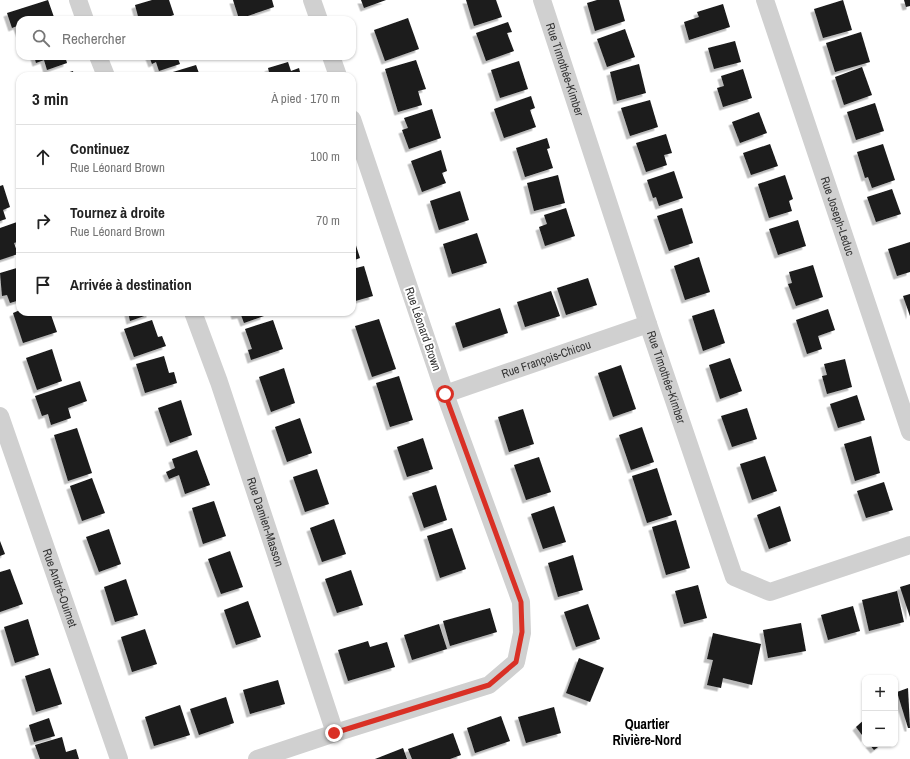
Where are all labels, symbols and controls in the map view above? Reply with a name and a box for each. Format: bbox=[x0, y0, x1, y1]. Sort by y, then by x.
search box bbox=[16, 16, 356, 60]
street label: Rue Timothée-Kimber bbox=[542, 21, 588, 119]
icon: search bbox=[30, 27, 52, 49]
text: Rechercher bbox=[62, 28, 126, 49]
text: 3 min bbox=[32, 87, 68, 110]
text: À pied · 170 m bbox=[271, 90, 340, 107]
text: Continuez bbox=[70, 138, 129, 159]
icon: ahead bbox=[32, 146, 54, 168]
text: 100 m bbox=[310, 148, 340, 165]
text: Rue Léonard Brown bbox=[70, 159, 165, 176]
street label: Rue Joseph-Leduc bbox=[817, 174, 858, 258]
text: Tournez à droite bbox=[70, 202, 165, 223]
icon: right bbox=[32, 210, 54, 232]
text: 70 m bbox=[316, 212, 340, 229]
text: Rue Léonard Brown bbox=[70, 223, 165, 240]
icon: arrive bbox=[32, 274, 54, 296]
text: Arrivée à destination bbox=[70, 274, 192, 295]
street label: Rue Léonard Brown bbox=[401, 285, 445, 373]
street label: Rue Timothée-Kimber bbox=[643, 329, 689, 426]
street label: Rue François-Chicou bbox=[499, 336, 593, 382]
route start bbox=[436, 385, 454, 403]
street label: Rue Damien-Masson bbox=[243, 475, 287, 569]
street label: Rue André-Ouimet bbox=[39, 546, 81, 630]
map controls bbox=[862, 675, 898, 747]
button: + bbox=[862, 675, 898, 711]
button: − bbox=[862, 711, 898, 747]
district label: Quartier Rivière-Nord bbox=[613, 715, 681, 749]
route end bbox=[325, 724, 343, 742]

